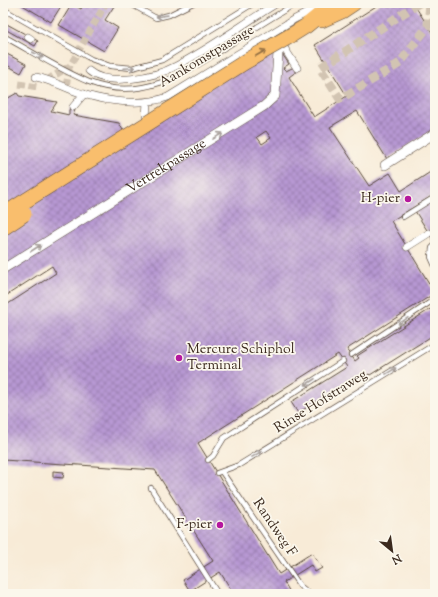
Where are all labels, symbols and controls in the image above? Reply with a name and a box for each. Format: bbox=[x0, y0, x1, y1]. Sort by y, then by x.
one-way arrow bbox=[156, 12, 169, 20]
street label: Aankomstpassage bbox=[156, 21, 258, 93]
one-way arrow bbox=[255, 48, 267, 56]
one-way arrow bbox=[31, 51, 43, 59]
one-way arrow bbox=[122, 64, 135, 72]
one-way arrow bbox=[212, 131, 224, 139]
street label: Vertrekpassage bbox=[123, 134, 210, 199]
place label: H-pier bbox=[361, 189, 401, 209]
marker: H-pier bbox=[403, 194, 413, 204]
one-way arrow bbox=[30, 244, 42, 252]
one-way arrow bbox=[397, 317, 408, 325]
place label: Mercure Schiphol Terminal bbox=[187, 340, 295, 376]
marker: Mercure Schiphol Terminal bbox=[174, 353, 184, 363]
street label: Rinse Hofstraweg bbox=[271, 365, 371, 439]
one-way arrow bbox=[386, 367, 397, 376]
one-way arrow bbox=[305, 378, 316, 386]
one-way arrow bbox=[251, 450, 263, 458]
street label: Randweg F bbox=[247, 495, 301, 561]
place label: F-pier bbox=[176, 515, 213, 535]
marker: F-pier bbox=[215, 520, 225, 530]
north arrow bbox=[372, 531, 412, 571]
text: N bbox=[388, 549, 405, 568]

